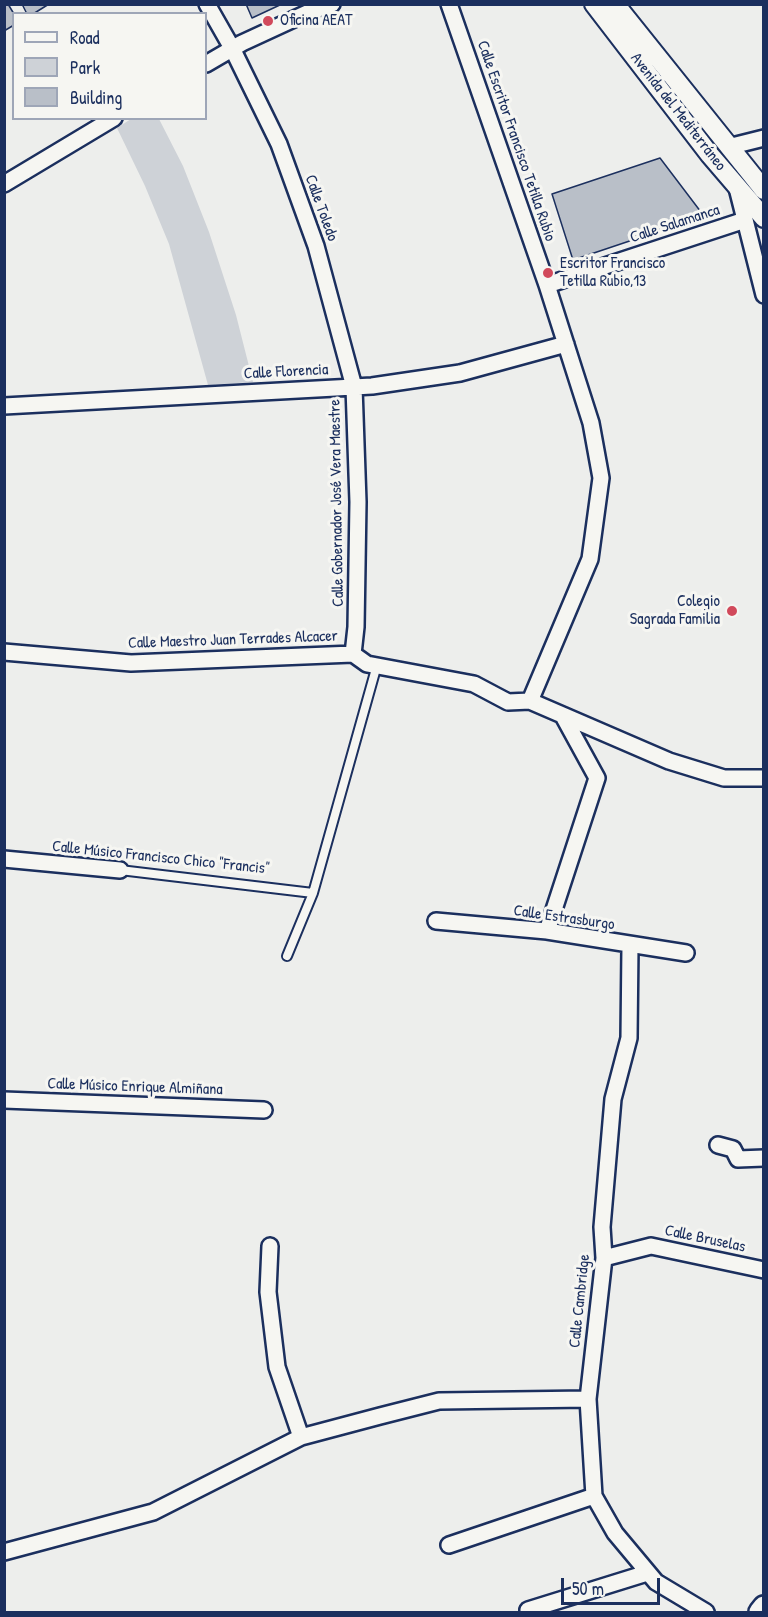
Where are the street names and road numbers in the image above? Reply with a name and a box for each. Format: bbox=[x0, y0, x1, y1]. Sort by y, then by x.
street label: Calle Escritor Francisco Tetilla Rubio bbox=[473, 38, 559, 244]
street label: Avenida del Mediterráneo bbox=[626, 49, 730, 175]
street label: Calle Toledo bbox=[300, 172, 342, 244]
street label: Calle Salamanca bbox=[628, 201, 722, 247]
street label: Calle Florencia bbox=[243, 360, 329, 384]
street label: Calle Gobernador José Vera Maestre bbox=[326, 399, 348, 607]
street label: Calle Maestro Juan Terrades Alcacer bbox=[128, 627, 338, 653]
street label: Calle Músico Francisco Chico "Francis" bbox=[51, 837, 271, 879]
street label: Calle Estrasburgo bbox=[512, 901, 616, 935]
street label: Calle Músico Enrique Almiñana bbox=[47, 1074, 223, 1100]
street label: Calle Bruselas bbox=[663, 1221, 747, 1257]
street label: Calle Cambridge bbox=[566, 1253, 594, 1349]

